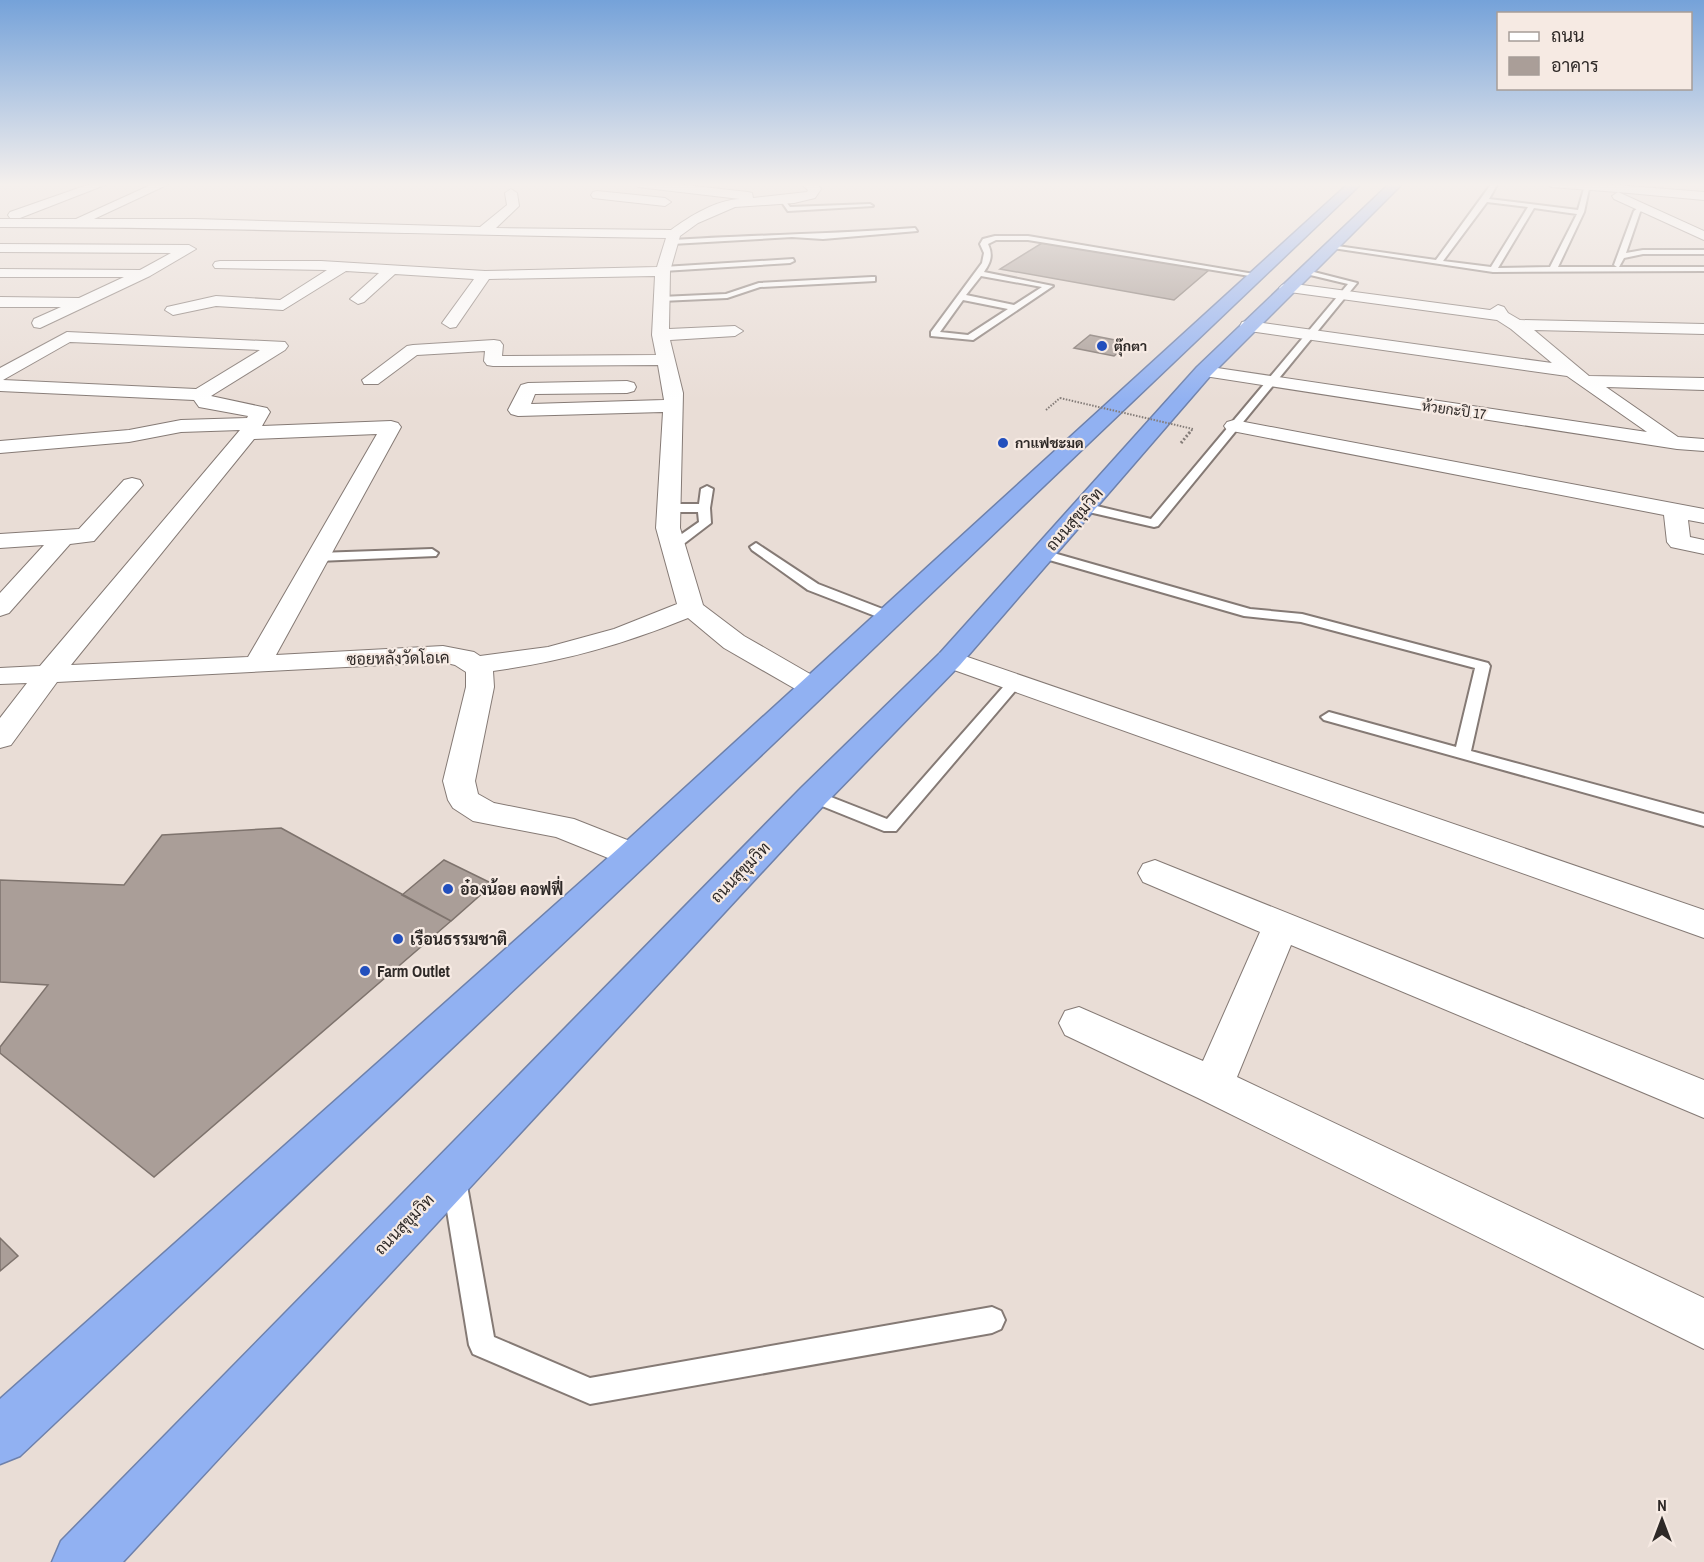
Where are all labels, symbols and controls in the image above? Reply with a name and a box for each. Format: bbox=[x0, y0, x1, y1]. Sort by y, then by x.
legend bbox=[1497, 12, 1692, 90]
text: ถนน bbox=[1551, 23, 1584, 48]
text: อาคาร bbox=[1551, 53, 1599, 78]
place label: ตุ๊กตา bbox=[1114, 337, 1147, 357]
marker: ตุ๊กตา bbox=[1095, 339, 1109, 353]
street label: ห้วยกะปิ 17 bbox=[1421, 397, 1487, 423]
place label: กาแฟชะมด bbox=[1015, 434, 1084, 452]
marker: กาแฟชะมด bbox=[996, 436, 1010, 450]
street label: ถนนสุขุมวิท bbox=[1040, 483, 1108, 556]
street label: ซอยหลังวัดโอเค bbox=[346, 646, 450, 670]
street label: ถนนสุขุมวิท bbox=[705, 837, 775, 908]
place label: อ๋องน้อย คอฟฟี่ bbox=[460, 875, 563, 900]
marker: อ๋องน้อย คอฟฟี่ bbox=[441, 882, 455, 896]
place label: เรือนธรรมชาติ bbox=[410, 928, 507, 950]
marker: เรือนธรรมชาติ bbox=[391, 932, 405, 946]
place label: Farm Outlet bbox=[377, 960, 451, 982]
marker: Farm Outlet bbox=[358, 964, 372, 978]
street label: ถนนสุขุมวิท bbox=[369, 1189, 439, 1260]
north arrow bbox=[1632, 1490, 1692, 1550]
text: N bbox=[1657, 1494, 1667, 1516]

